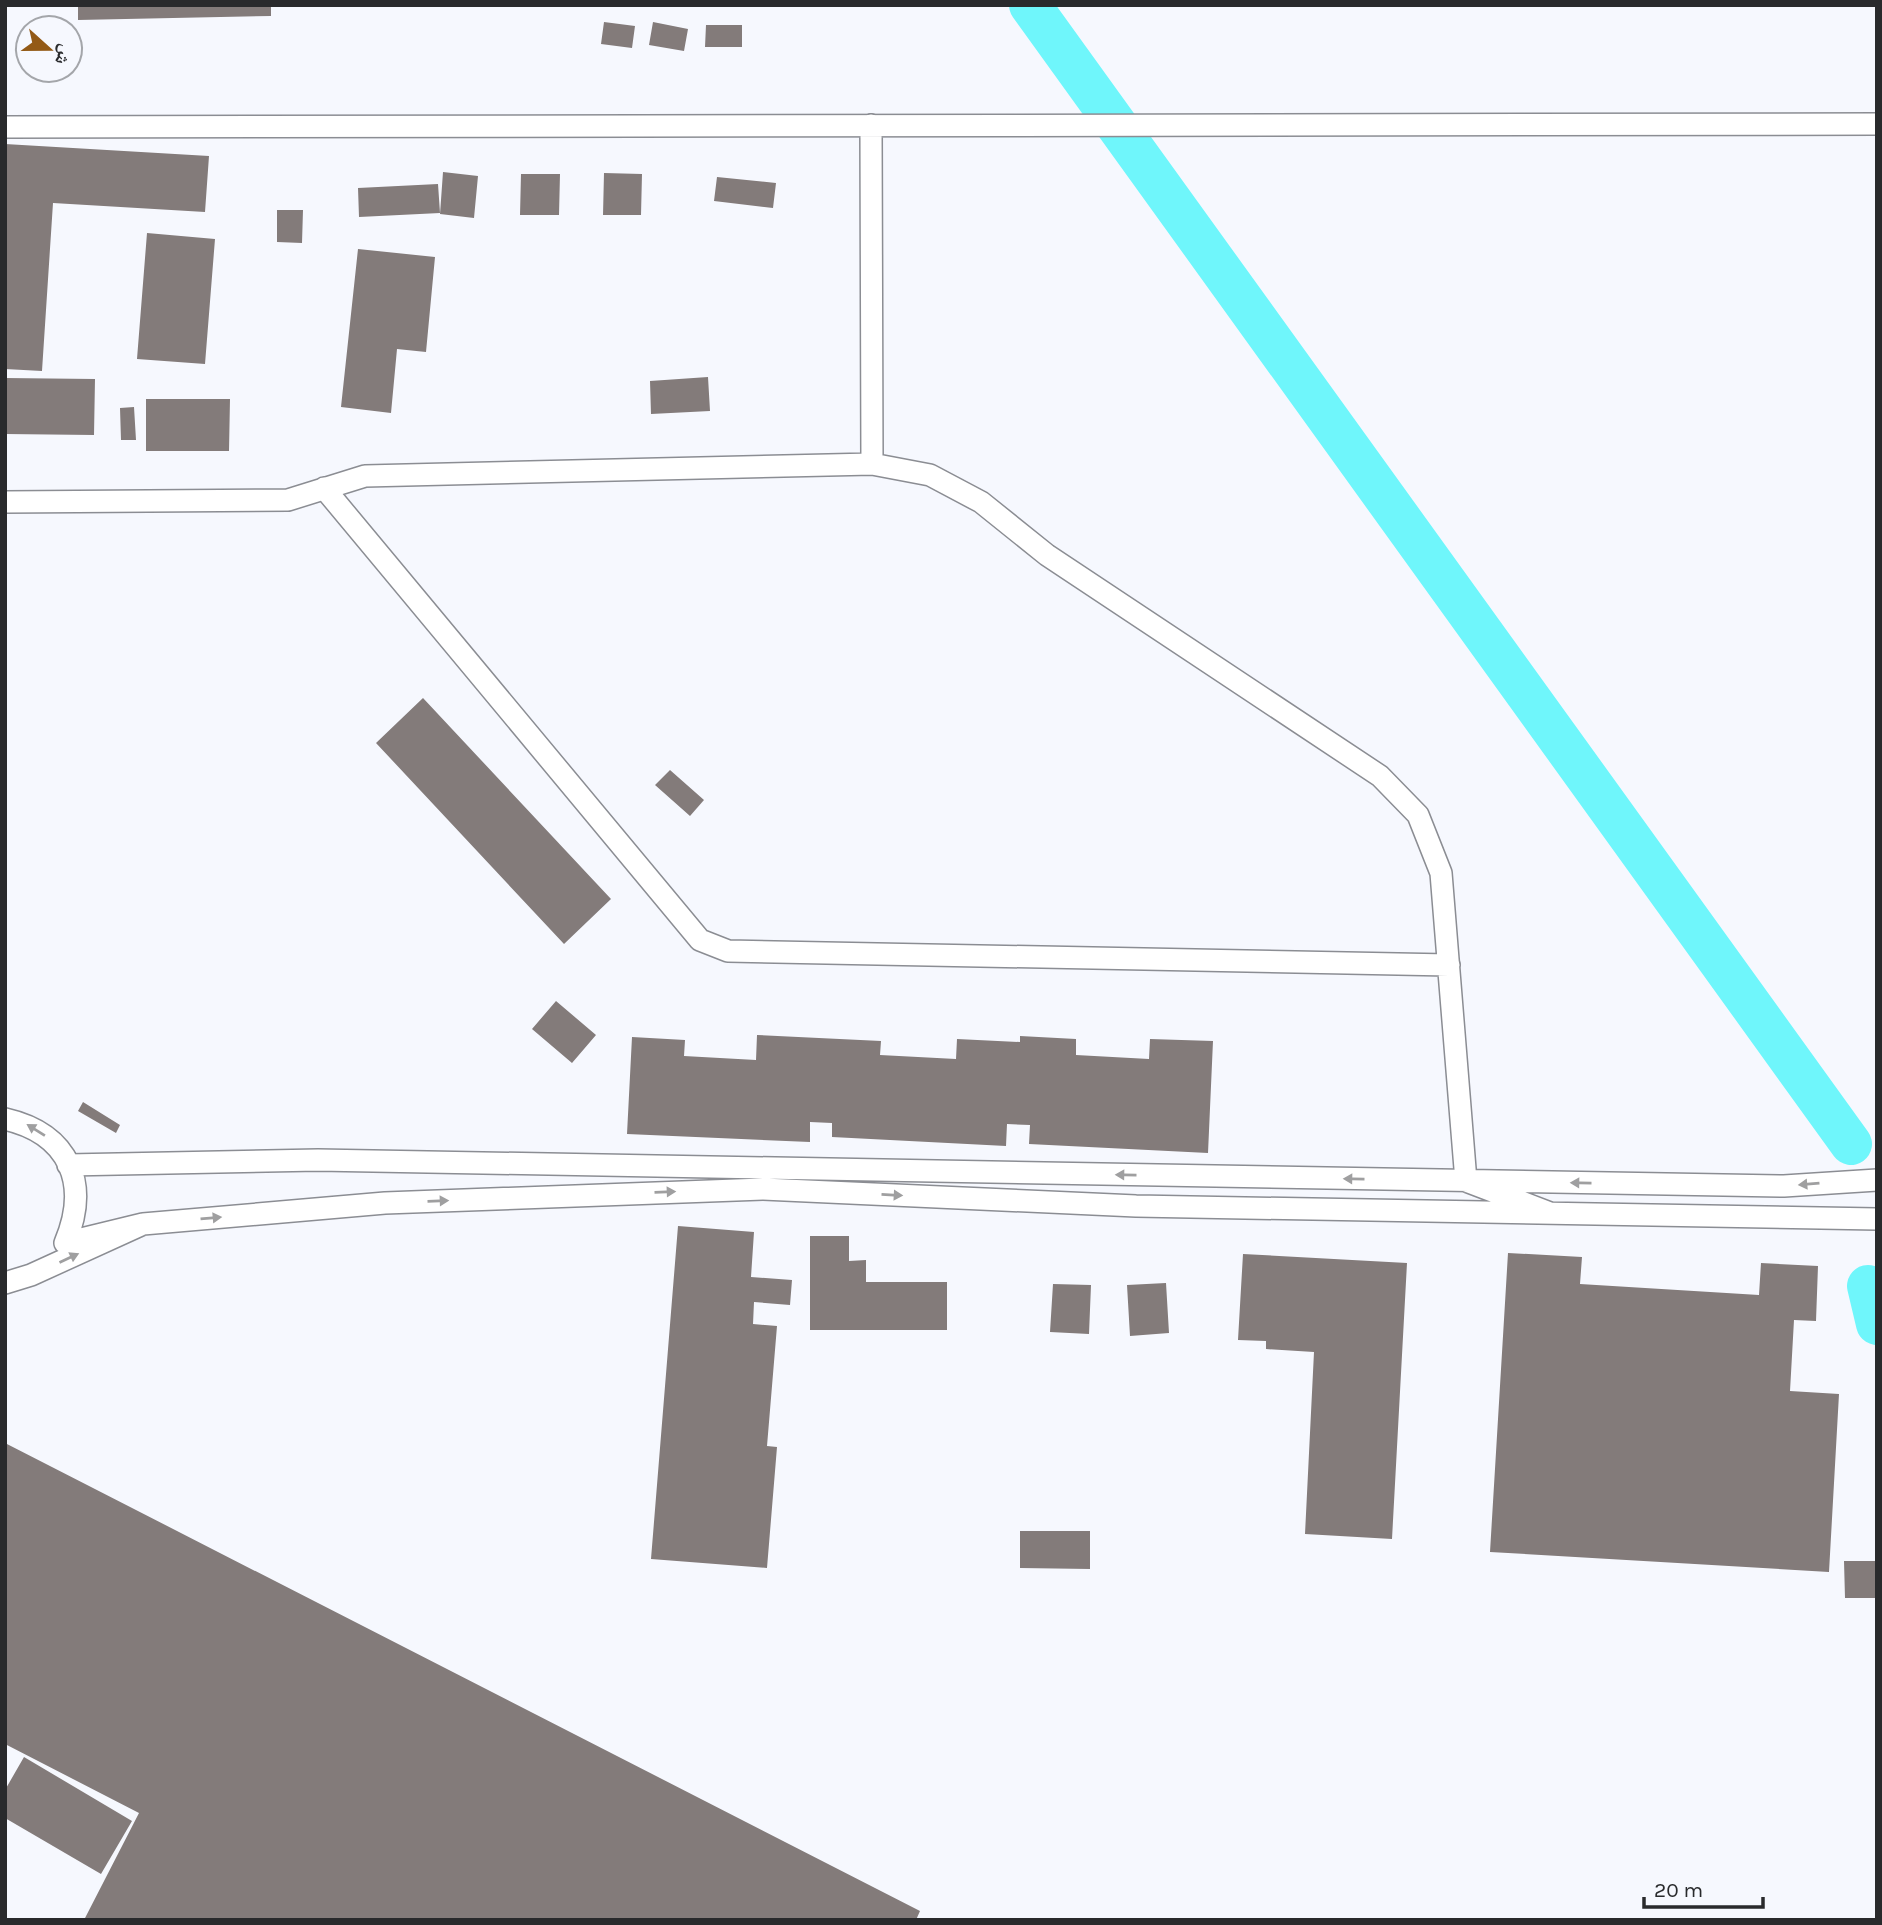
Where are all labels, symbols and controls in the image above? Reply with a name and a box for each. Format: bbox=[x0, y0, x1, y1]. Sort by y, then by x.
north arrow bbox=[14, 14, 84, 84]
text: ش bbox=[50, 41, 78, 68]
one-way arrow bbox=[27, 1124, 46, 1137]
one-way arrow bbox=[1115, 1169, 1137, 1180]
one-way arrow bbox=[1343, 1173, 1365, 1185]
one-way arrow bbox=[1570, 1177, 1592, 1189]
one-way arrow bbox=[1797, 1179, 1819, 1190]
one-way arrow bbox=[654, 1187, 676, 1198]
one-way arrow bbox=[881, 1189, 903, 1200]
one-way arrow bbox=[427, 1195, 449, 1206]
one-way arrow bbox=[200, 1212, 222, 1223]
one-way arrow bbox=[59, 1253, 79, 1264]
scale bar bbox=[1644, 1866, 1763, 1910]
text: 20 m bbox=[1654, 1878, 1703, 1902]

